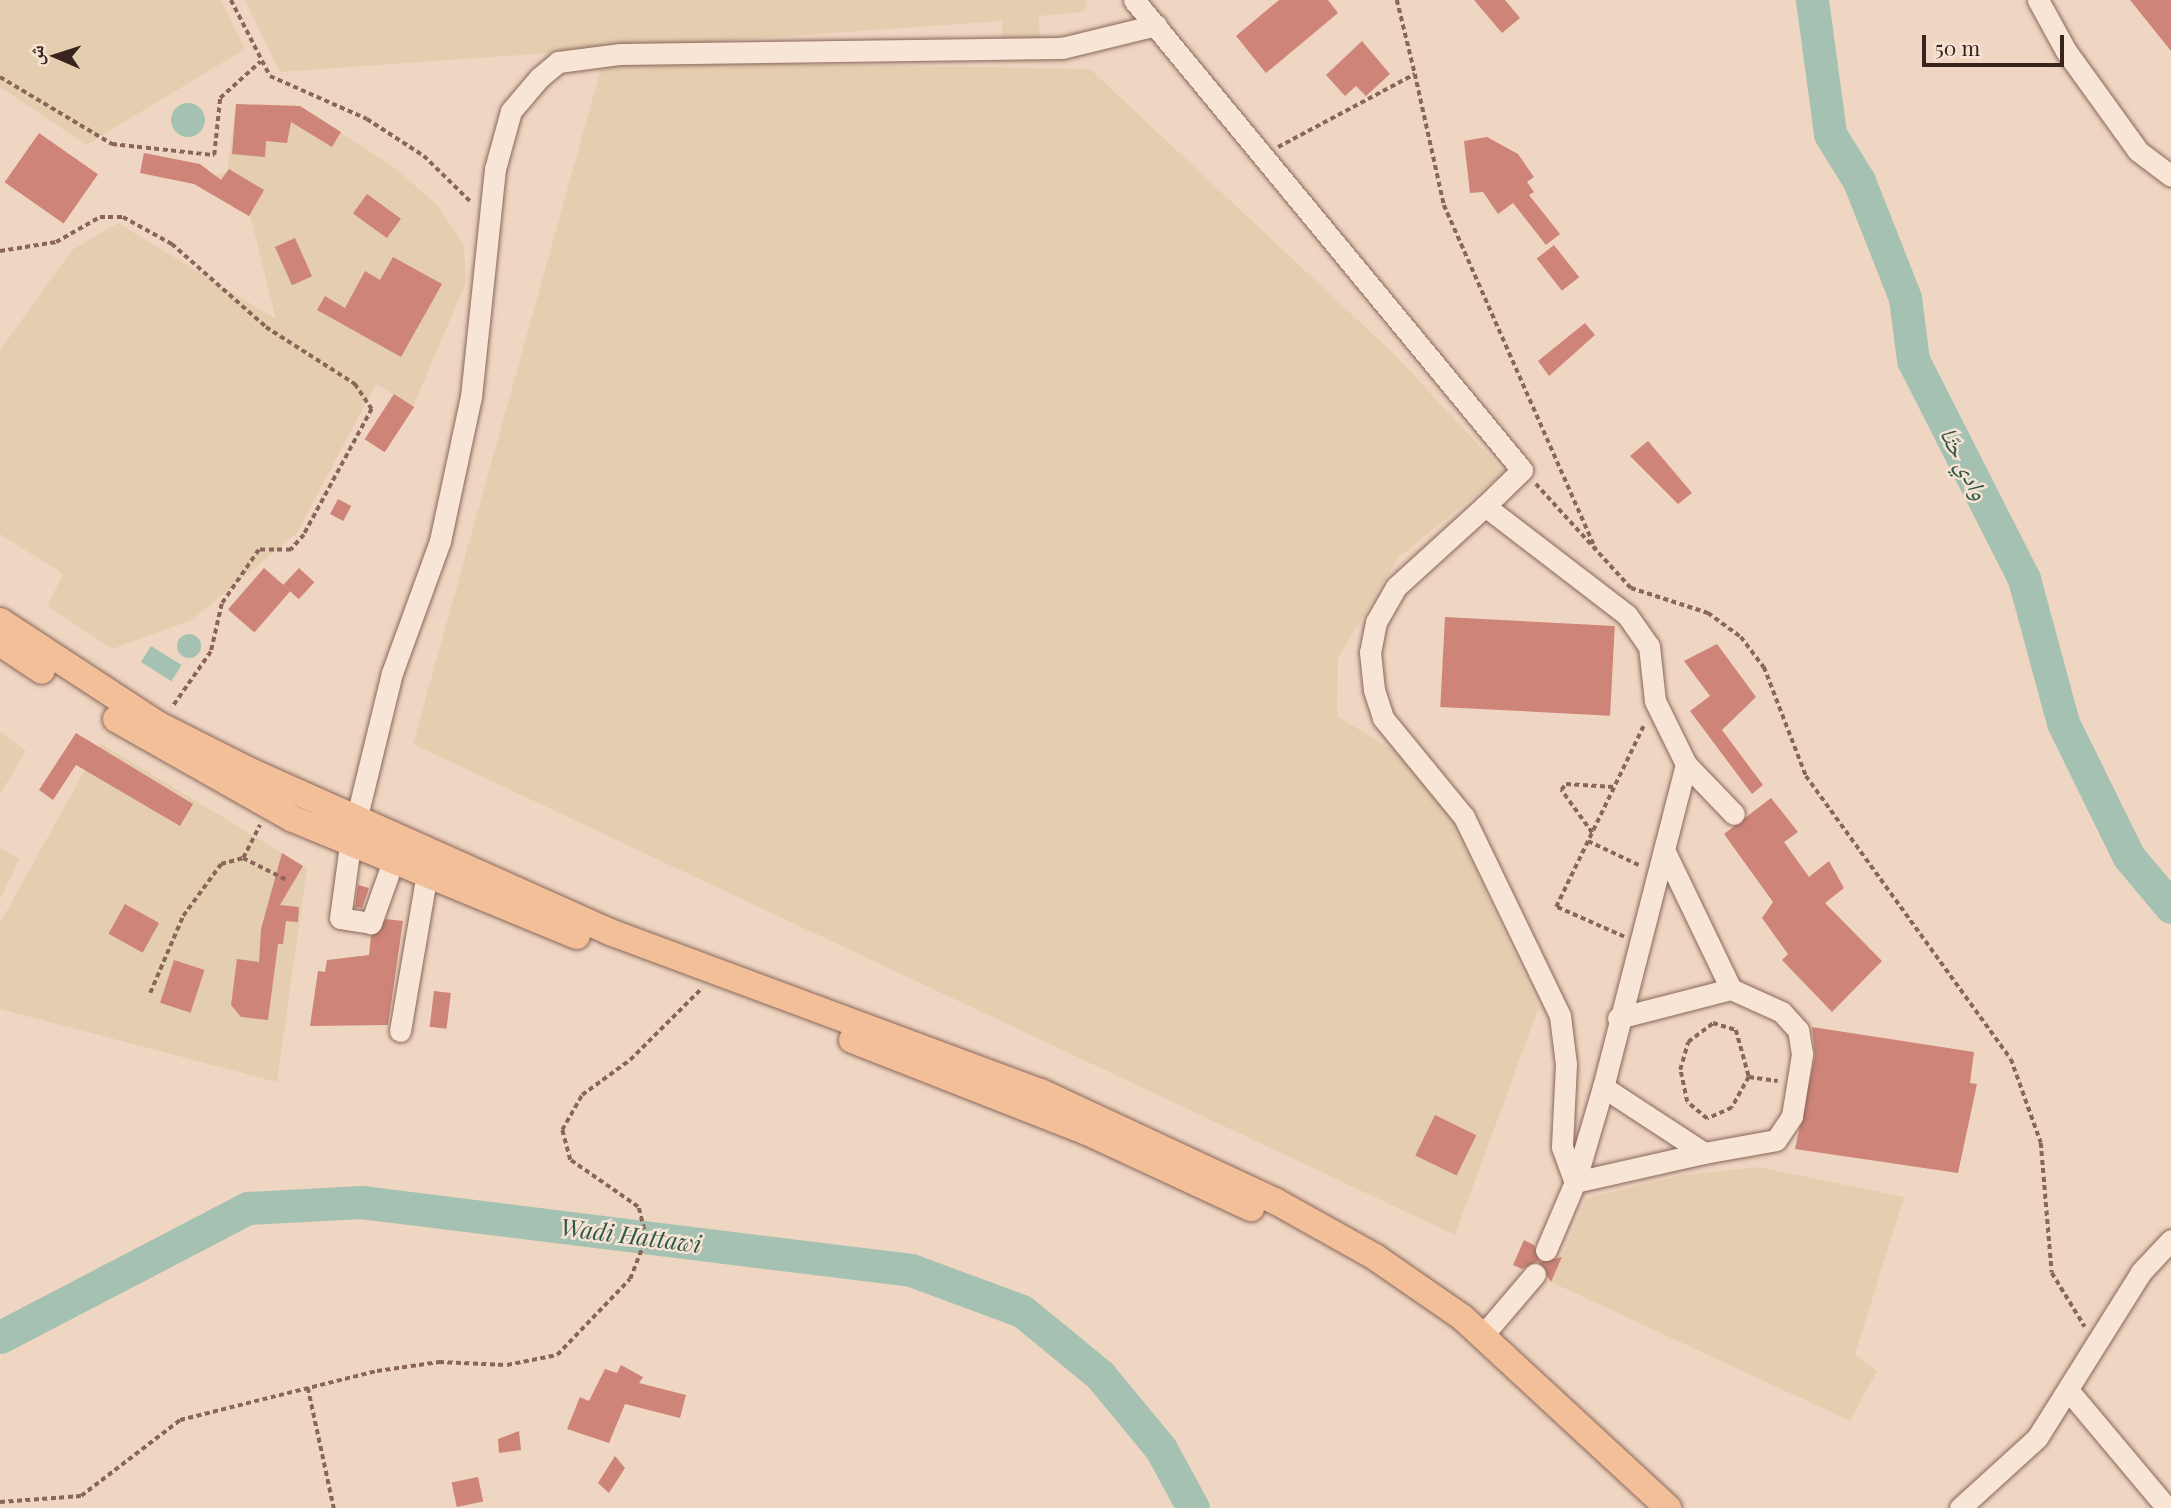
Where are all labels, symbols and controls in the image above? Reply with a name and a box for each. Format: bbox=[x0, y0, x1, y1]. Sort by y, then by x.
north arrow bbox=[21, 21, 91, 91]
scale bar bbox=[1926, 21, 2068, 65]
text: 50 m bbox=[1935, 33, 1980, 61]
text: ش bbox=[22, 44, 49, 66]
water label: وادي حتّا bbox=[1935, 422, 1995, 504]
water label: Wadi Hattawi bbox=[559, 1212, 703, 1258]

